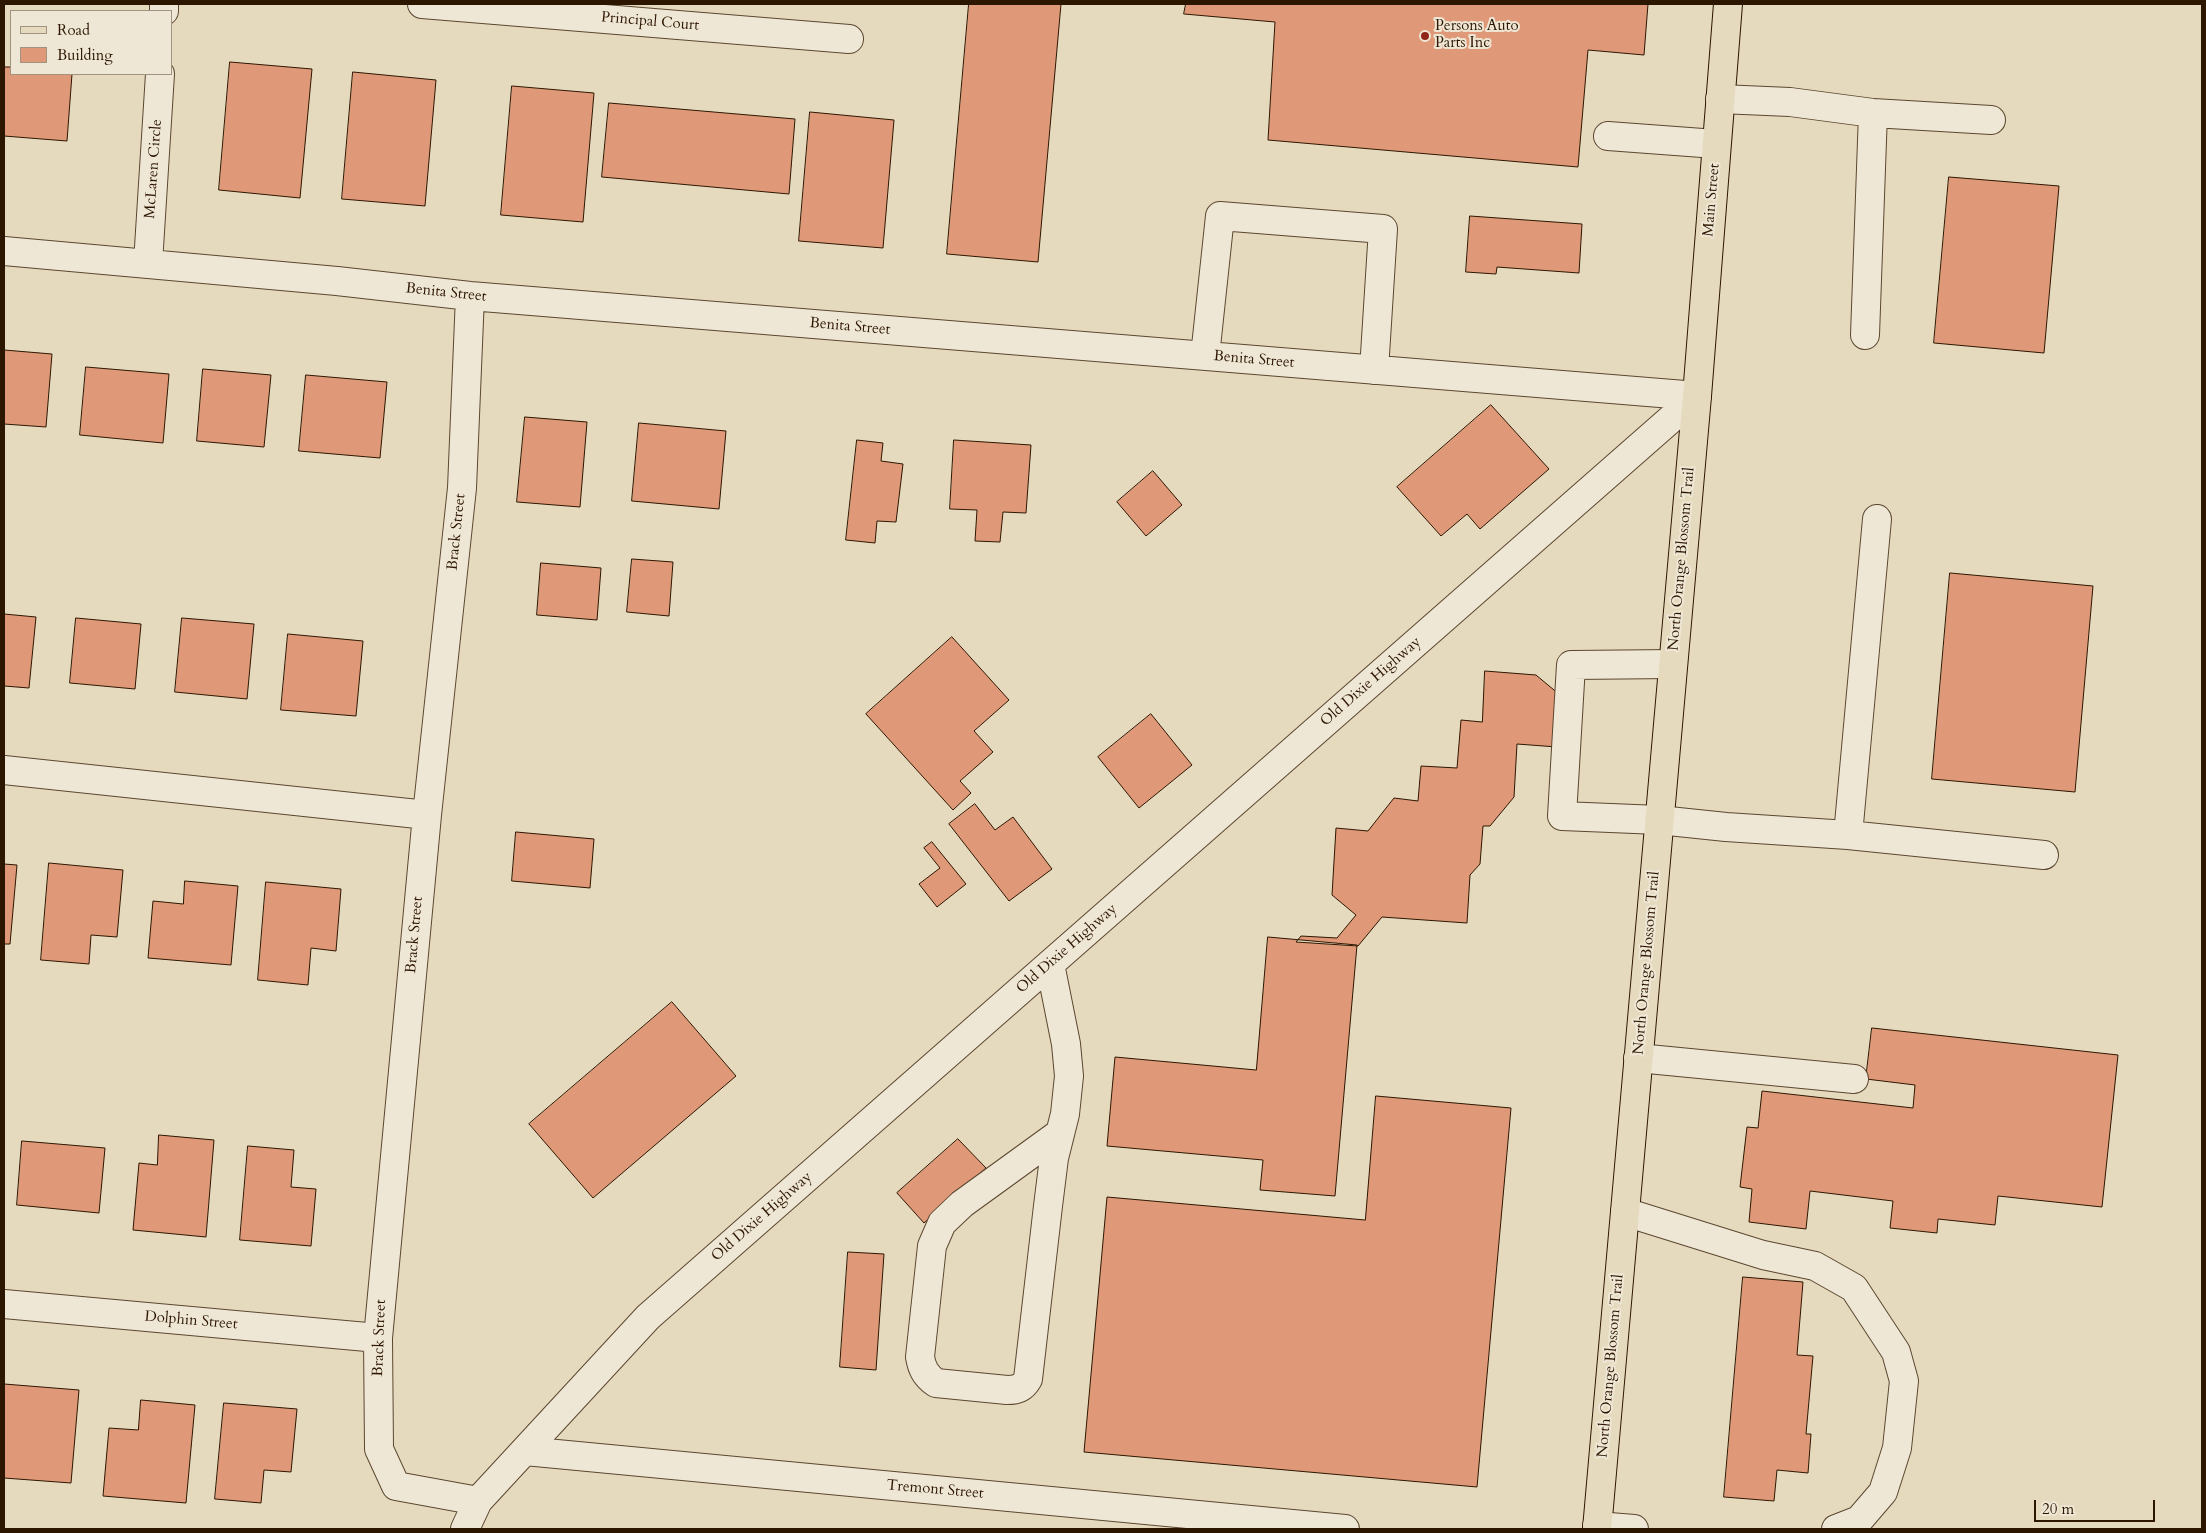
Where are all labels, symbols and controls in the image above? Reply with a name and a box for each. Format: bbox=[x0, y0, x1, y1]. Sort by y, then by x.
street label: Principal Court bbox=[600, 9, 700, 35]
legend bbox=[10, 10, 172, 75]
place label: Persons Auto Parts Inc bbox=[1435, 18, 1519, 53]
text: Road bbox=[57, 20, 90, 40]
marker: Persons Auto Parts Inc bbox=[1419, 30, 1431, 42]
text: Building bbox=[57, 45, 113, 65]
street label: McLaren Circle bbox=[142, 118, 166, 220]
street label: Main Street bbox=[1700, 163, 1724, 237]
street label: Benita Street bbox=[405, 280, 487, 306]
street label: Benita Street bbox=[809, 315, 891, 339]
street label: Benita Street bbox=[1213, 348, 1295, 372]
street label: North Orange Blossom Trail bbox=[1665, 467, 1699, 651]
street label: Brack Street bbox=[444, 493, 470, 571]
street label: Old Dixie Highway bbox=[1317, 633, 1425, 731]
street label: North Orange Blossom Trail bbox=[1630, 871, 1664, 1055]
street label: Brack Street bbox=[403, 896, 427, 974]
street label: Old Dixie Highway bbox=[1013, 900, 1121, 998]
street label: Old Dixie Highway bbox=[708, 1168, 816, 1266]
street label: North Orange Blossom Trail bbox=[1594, 1274, 1628, 1458]
street label: Brack Street bbox=[370, 1299, 390, 1377]
street label: Dolphin Street bbox=[144, 1308, 238, 1334]
street label: Tremont Street bbox=[886, 1477, 984, 1503]
scale bar bbox=[2036, 1490, 2157, 1522]
text: 20 m bbox=[2042, 1499, 2074, 1519]

